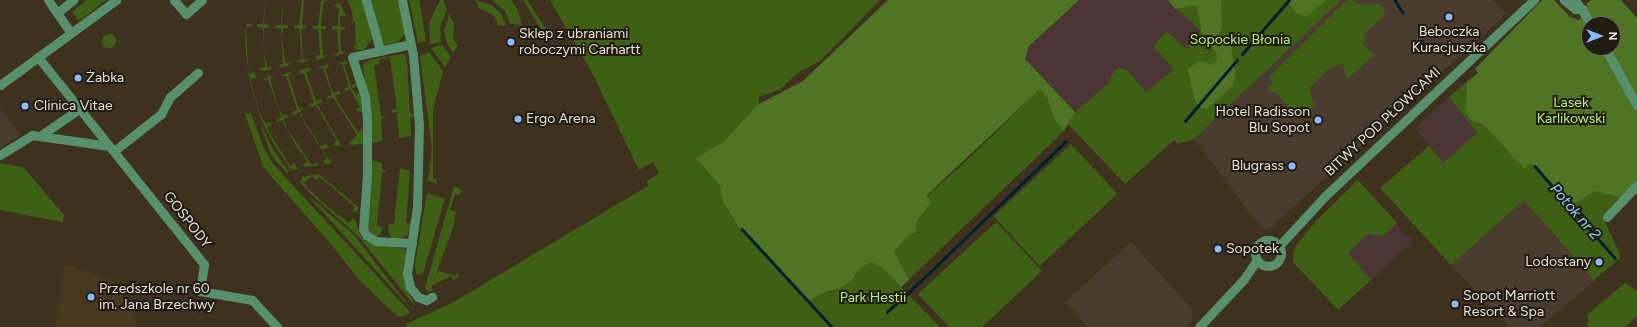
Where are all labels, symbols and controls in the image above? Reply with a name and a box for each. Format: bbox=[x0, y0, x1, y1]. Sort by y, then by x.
marker: Beboczka Kuracjuszka bbox=[1444, 12, 1454, 22]
north arrow bbox=[1581, 16, 1621, 56]
place label: Beboczka Kuracjuszka bbox=[1412, 24, 1486, 56]
place label: Sklep z ubraniami roboczymi Carhartt bbox=[519, 26, 641, 58]
park label: Sopockie Błonia bbox=[1190, 32, 1290, 48]
text: N bbox=[1606, 32, 1619, 40]
marker: Sklep z ubraniami roboczymi Carhartt bbox=[506, 37, 516, 47]
street label: BITWY POD PŁOWCAMI bbox=[1322, 64, 1444, 180]
place label: Żabka bbox=[86, 70, 124, 86]
marker: Żabka bbox=[73, 73, 83, 83]
park label: Lasek Karlikowski bbox=[1537, 95, 1605, 128]
place label: Clinica Vitae bbox=[34, 98, 113, 114]
marker: Clinica Vitae bbox=[19, 100, 31, 112]
place label: Hotel Radisson Blu Sopot bbox=[1216, 104, 1310, 136]
place label: Ergo Arena bbox=[526, 111, 596, 127]
marker: Ergo Arena bbox=[513, 114, 523, 124]
marker: Hotel Radisson Blu Sopot bbox=[1313, 115, 1323, 125]
place label: Blugrass bbox=[1231, 158, 1284, 174]
marker: Blugrass bbox=[1287, 161, 1297, 171]
water label: Potok nr 2 bbox=[1546, 180, 1604, 244]
street label: GOSPODY bbox=[160, 188, 214, 252]
place label: Sopotek bbox=[1226, 241, 1279, 257]
marker: Sopotek bbox=[1213, 244, 1223, 254]
place label: Lodostany bbox=[1525, 254, 1591, 270]
marker: Lodostany bbox=[1594, 257, 1604, 267]
place label: Przedszkole nr 60 im. Jana Brzechwy bbox=[99, 281, 215, 314]
place label: Sopot Marriott Resort & Spa bbox=[1463, 288, 1555, 320]
park label: Park Hestii bbox=[840, 290, 906, 306]
marker: Przedszkole nr 60 im. Jana Brzechwy bbox=[86, 292, 96, 302]
marker: Sopot Marriott Resort & Spa bbox=[1450, 299, 1460, 309]

